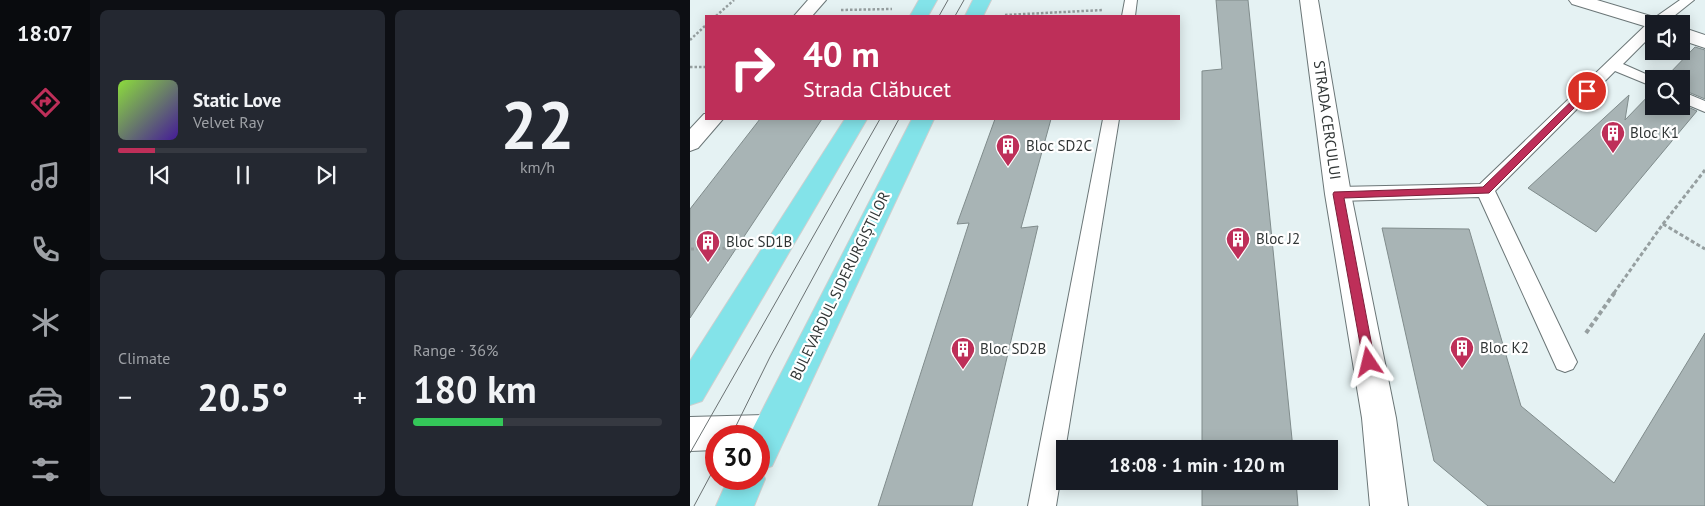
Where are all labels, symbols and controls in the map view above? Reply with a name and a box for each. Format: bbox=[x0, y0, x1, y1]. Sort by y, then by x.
map controls bbox=[1645, 15, 1690, 115]
button: sound bbox=[1645, 15, 1690, 60]
text: 18:07 bbox=[17, 19, 73, 47]
text: 40 m bbox=[803, 31, 880, 77]
icon: right bbox=[720, 35, 785, 100]
street label: STRADA CERCULUI bbox=[1310, 59, 1345, 181]
pin bbox=[1566, 70, 1608, 112]
button: search bbox=[1645, 70, 1690, 115]
text: Strada Clăbucet bbox=[803, 75, 951, 103]
icon: arrive bbox=[1573, 77, 1601, 105]
text: 22 bbox=[501, 82, 574, 166]
icon: directions bbox=[28, 85, 63, 120]
text: Static Love bbox=[193, 88, 281, 112]
text: Velvet Ray bbox=[193, 112, 264, 132]
building icon: Bloc K1 bbox=[1600, 120, 1626, 154]
place label: Bloc K1 bbox=[1630, 123, 1679, 142]
building icon: Bloc SD2C bbox=[995, 133, 1021, 167]
place label: Bloc SD2C bbox=[1026, 136, 1092, 155]
text: km/h bbox=[520, 157, 555, 177]
icon: music bbox=[28, 159, 63, 194]
icon: previous bbox=[146, 161, 174, 189]
icon: pause bbox=[229, 161, 257, 189]
icon: next bbox=[312, 161, 340, 189]
street label: BULEVARDUL SIDERURGIȘTILOR bbox=[785, 188, 894, 383]
building icon: Bloc J2 bbox=[1225, 226, 1251, 260]
building icon: Bloc SD1B bbox=[695, 229, 721, 263]
place label: Bloc J2 bbox=[1256, 229, 1300, 248]
icon: phone bbox=[28, 232, 63, 267]
place label: Bloc SD1B bbox=[726, 232, 792, 251]
icon: climate bbox=[28, 305, 63, 340]
position arrow bbox=[1342, 335, 1394, 387]
building icon: Bloc K2 bbox=[1449, 335, 1475, 369]
building icon: Bloc SD2B bbox=[950, 336, 976, 370]
place label: Bloc K2 bbox=[1480, 338, 1529, 357]
place label: Bloc SD2B bbox=[980, 339, 1046, 358]
text: Range · 36% bbox=[413, 340, 498, 360]
text: Climate bbox=[118, 348, 170, 368]
text: 180 km bbox=[413, 364, 537, 413]
text: 20.5° bbox=[197, 372, 288, 421]
text: − bbox=[118, 378, 132, 415]
text: + bbox=[353, 378, 367, 415]
icon: car bbox=[28, 379, 63, 414]
speed limit sign: 30 bbox=[705, 425, 770, 490]
icon: filters bbox=[28, 452, 63, 487]
text: 18:08 · 1 min · 120 m bbox=[1109, 453, 1285, 477]

